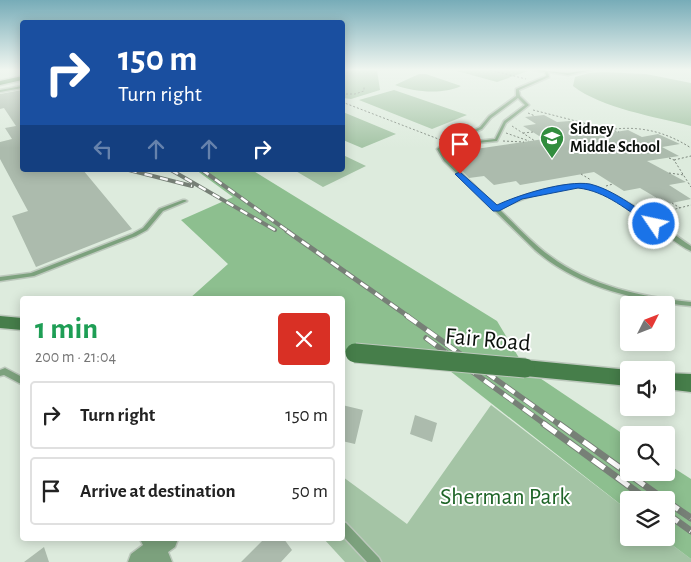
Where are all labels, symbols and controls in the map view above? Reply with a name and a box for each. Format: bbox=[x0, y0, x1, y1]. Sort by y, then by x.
icon: right bbox=[35, 40, 100, 105]
text: 150 m bbox=[118, 42, 198, 77]
text: Turn right bbox=[118, 83, 202, 105]
place label: Sidney Middle School bbox=[570, 121, 660, 155]
pin bbox=[439, 123, 481, 174]
school or university icon: Sidney Middle School bbox=[539, 125, 565, 159]
icon: arrive bbox=[446, 130, 474, 158]
icon: left bbox=[89, 135, 117, 163]
icon: ahead bbox=[142, 135, 170, 163]
icon: ahead bbox=[195, 135, 223, 163]
icon: right bbox=[248, 135, 276, 163]
position arrow bbox=[627, 197, 679, 249]
north arrow bbox=[620, 296, 675, 351]
map controls bbox=[620, 296, 675, 546]
button: close bbox=[278, 313, 330, 365]
text: 1 min bbox=[35, 314, 98, 344]
street label: Fair Road bbox=[444, 324, 532, 356]
text: 200 m · 21:04 bbox=[35, 349, 116, 365]
button: sound bbox=[620, 361, 675, 416]
icon: right bbox=[37, 401, 65, 429]
text: Turn right bbox=[80, 406, 155, 425]
text: 150 m bbox=[285, 406, 328, 425]
button: search bbox=[620, 426, 675, 481]
icon: arrive bbox=[37, 477, 65, 505]
text: Arrive at destination bbox=[80, 482, 236, 501]
text: 50 m bbox=[292, 482, 328, 501]
park label: Sherman Park bbox=[440, 485, 570, 509]
button: layers bbox=[620, 491, 675, 546]

